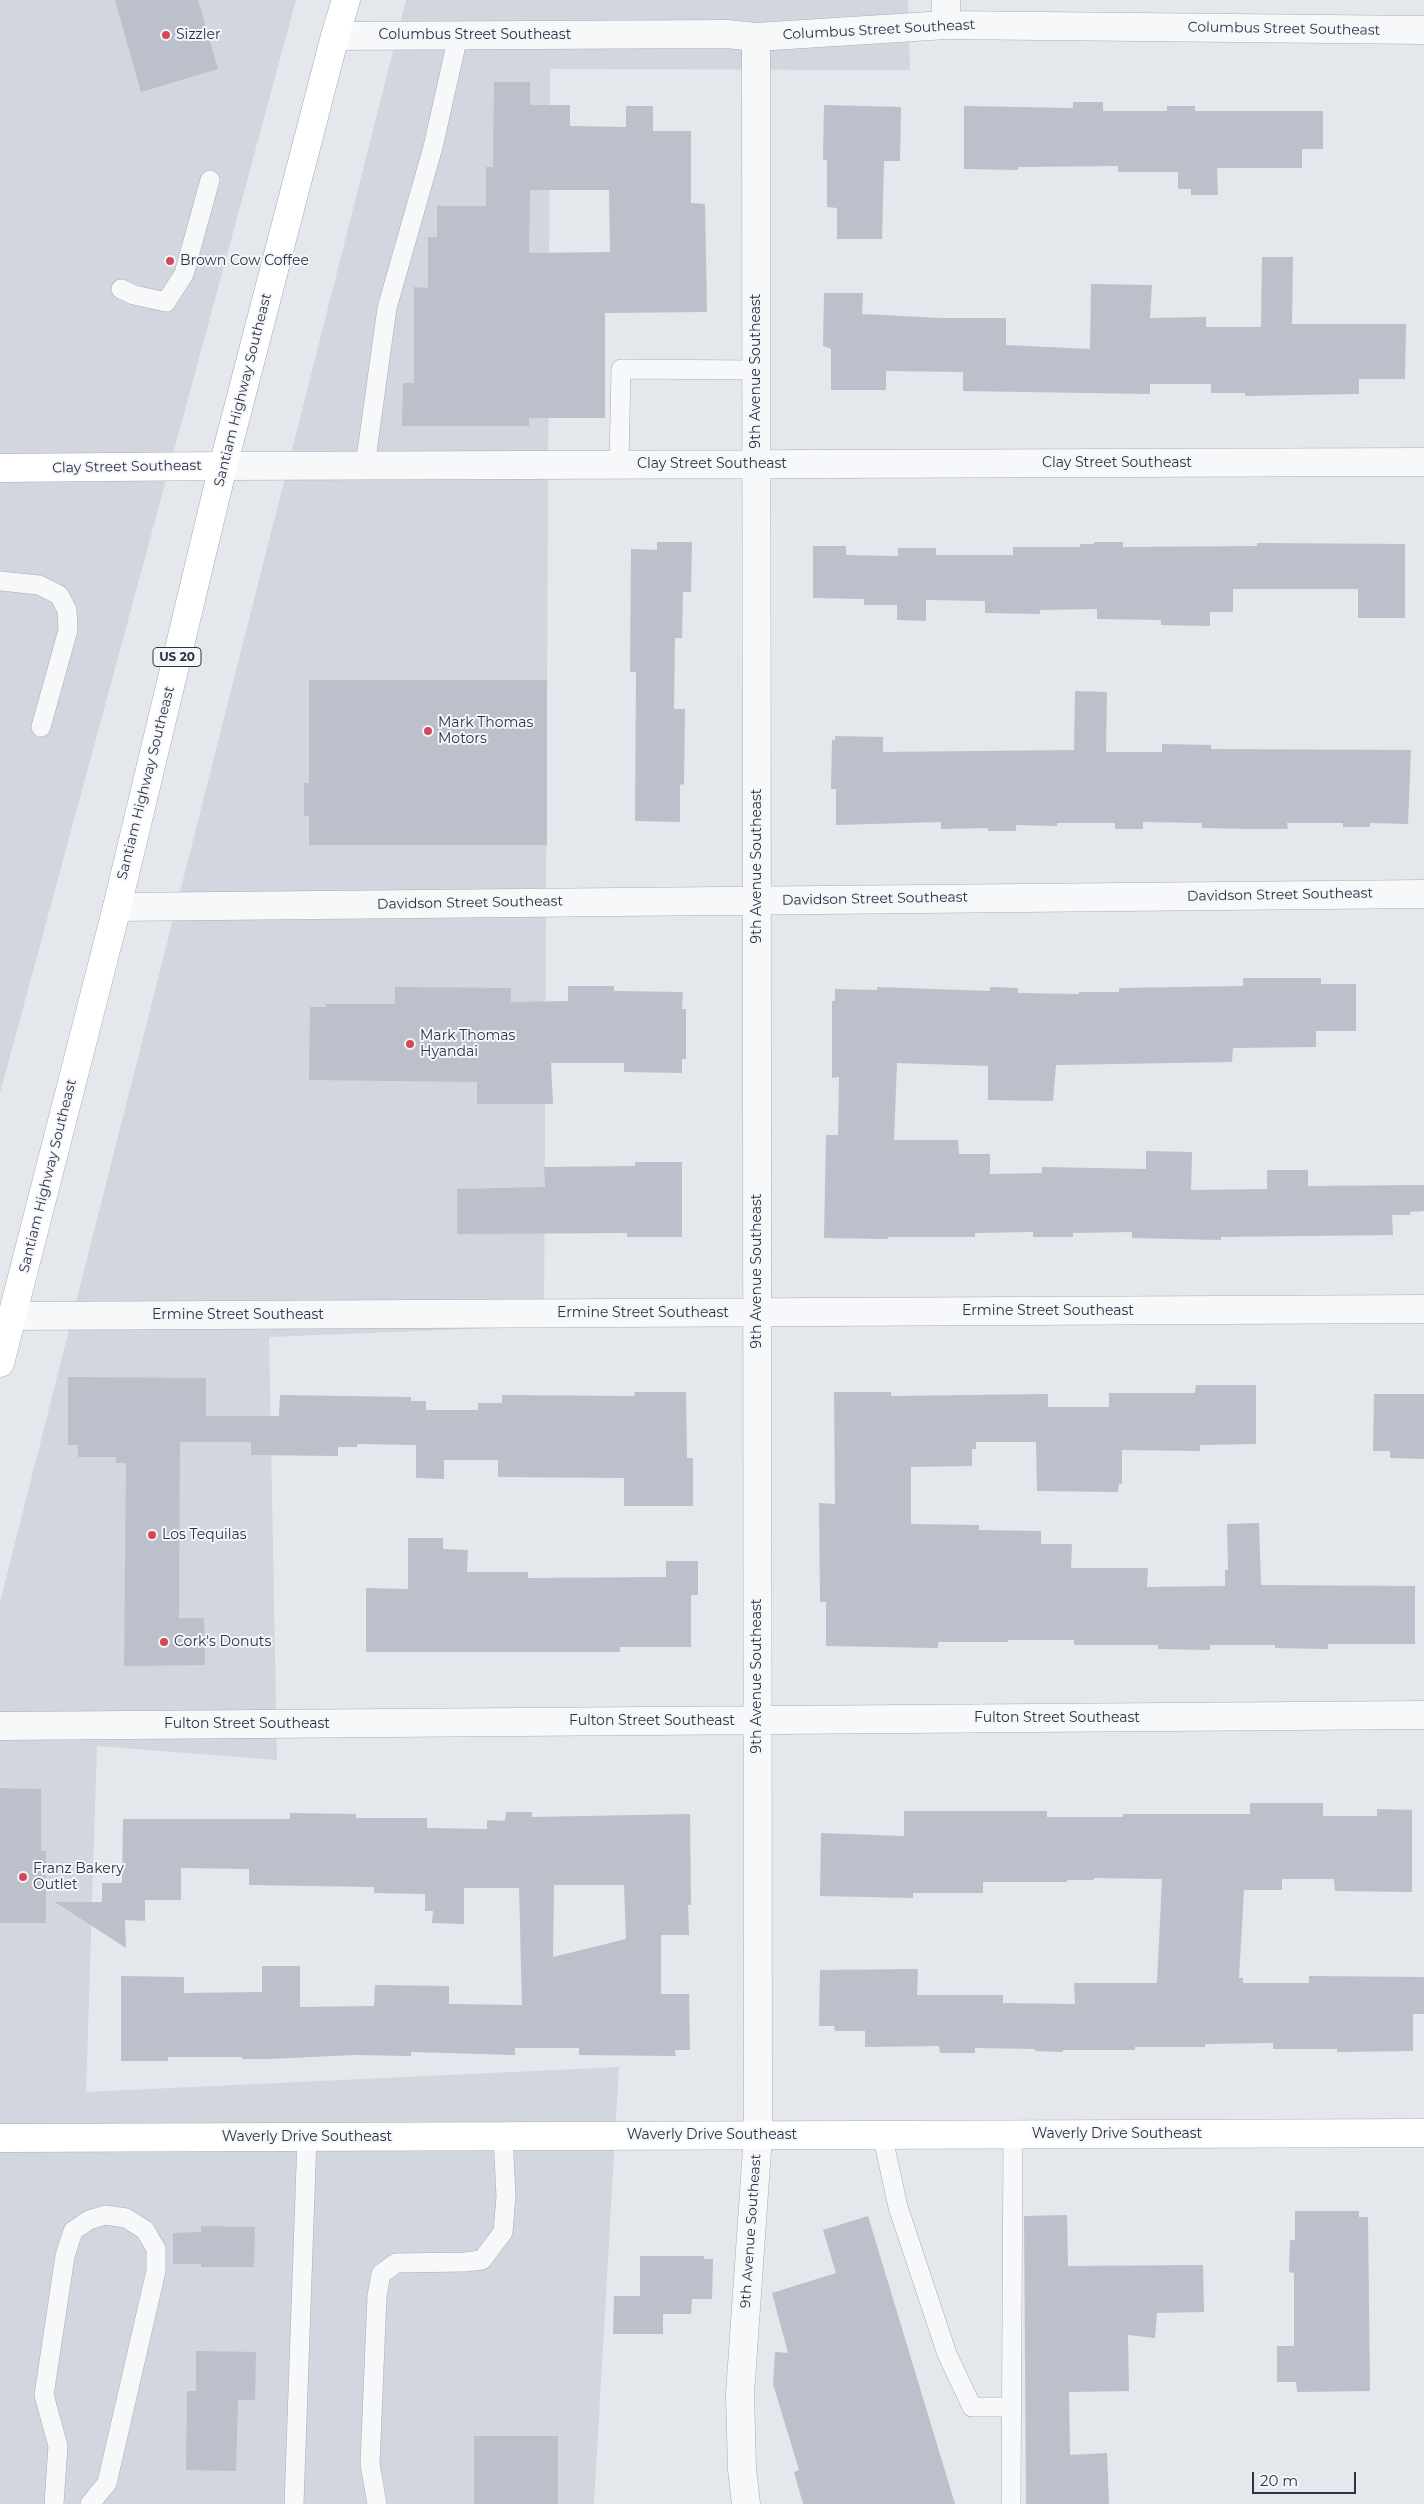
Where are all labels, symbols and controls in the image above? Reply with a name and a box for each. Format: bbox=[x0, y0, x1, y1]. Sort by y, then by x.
street label: Columbus Street Southeast bbox=[782, 17, 976, 43]
street label: Columbus Street Southeast bbox=[1187, 19, 1381, 39]
place label: Sizzler bbox=[176, 27, 221, 43]
street label: Columbus Street Southeast bbox=[379, 27, 571, 43]
marker: Sizzler bbox=[160, 29, 172, 41]
place label: Brown Cow Coffee bbox=[180, 253, 309, 269]
marker: Brown Cow Coffee bbox=[164, 255, 176, 267]
street label: Santiam Highway Southeast bbox=[211, 291, 275, 489]
street label: 9th Avenue Southeast bbox=[748, 294, 764, 448]
street label: Clay Street Southeast bbox=[1042, 455, 1192, 471]
street label: Clay Street Southeast bbox=[637, 456, 787, 472]
street label: Clay Street Southeast bbox=[52, 457, 202, 477]
road number: US 20 bbox=[153, 648, 201, 666]
street label: Santiam Highway Southeast bbox=[114, 684, 178, 882]
place label: Mark Thomas Motors bbox=[438, 715, 533, 748]
marker: Mark Thomas Motors bbox=[422, 725, 434, 737]
street label: 9th Avenue Southeast bbox=[749, 789, 765, 943]
street label: Davidson Street Southeast bbox=[1187, 885, 1373, 905]
street label: Davidson Street Southeast bbox=[782, 889, 968, 909]
street label: Davidson Street Southeast bbox=[377, 893, 563, 913]
place label: Mark Thomas Hyandai bbox=[420, 1028, 515, 1060]
marker: Mark Thomas Hyandai bbox=[404, 1038, 416, 1050]
street label: Santiam Highway Southeast bbox=[16, 1077, 80, 1275]
street label: 9th Avenue Southeast bbox=[749, 1194, 765, 1348]
street label: Ermine Street Southeast bbox=[962, 1303, 1134, 1319]
street label: Ermine Street Southeast bbox=[557, 1305, 729, 1321]
street label: Ermine Street Southeast bbox=[152, 1307, 324, 1323]
place label: Los Tequilas bbox=[162, 1527, 247, 1543]
marker: Los Tequilas bbox=[146, 1529, 158, 1541]
street label: 9th Avenue Southeast bbox=[749, 1599, 765, 1753]
place label: Cork's Donuts bbox=[174, 1634, 271, 1650]
marker: Cork's Donuts bbox=[158, 1636, 170, 1648]
street label: Fulton Street Southeast bbox=[974, 1710, 1140, 1726]
street label: Fulton Street Southeast bbox=[569, 1713, 735, 1729]
street label: Fulton Street Southeast bbox=[164, 1716, 330, 1732]
place label: Franz Bakery Outlet bbox=[33, 1861, 124, 1894]
marker: Franz Bakery Outlet bbox=[17, 1871, 29, 1883]
street label: Waverly Drive Southeast bbox=[1032, 2126, 1202, 2142]
street label: Waverly Drive Southeast bbox=[627, 2127, 797, 2143]
street label: Waverly Drive Southeast bbox=[222, 2129, 392, 2145]
street label: 9th Avenue Southeast bbox=[737, 2153, 765, 2309]
scale bar bbox=[1254, 2462, 1358, 2494]
text: 20 m bbox=[1260, 2471, 1298, 2490]

